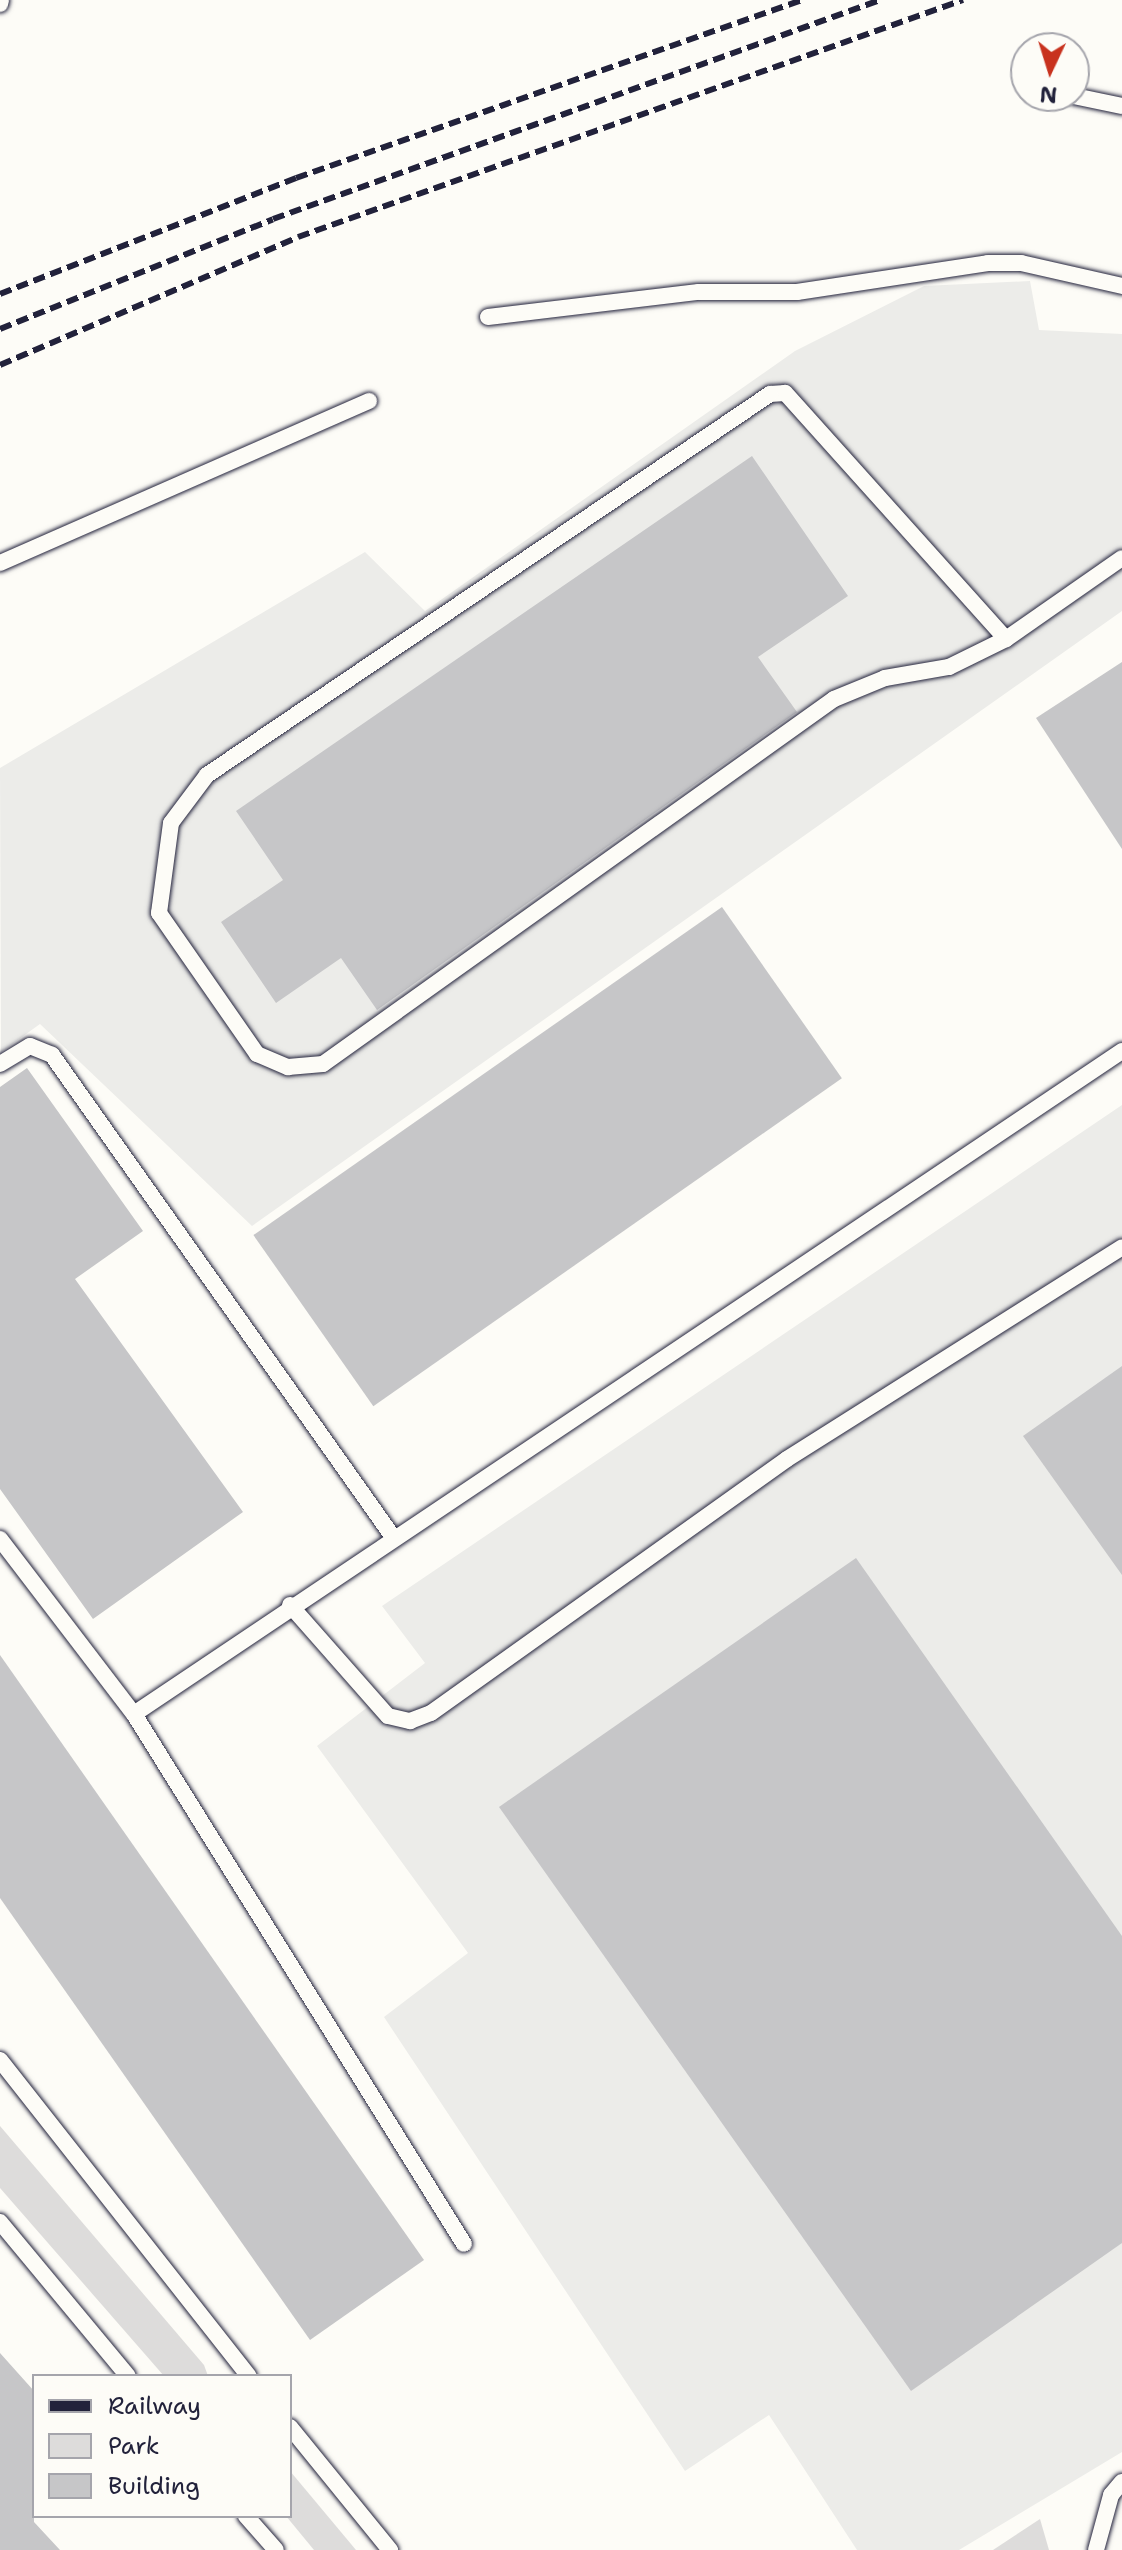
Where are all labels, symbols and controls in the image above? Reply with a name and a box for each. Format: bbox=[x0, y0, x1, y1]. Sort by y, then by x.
north arrow bbox=[1010, 32, 1090, 112]
text: N bbox=[1039, 79, 1058, 110]
legend bbox=[32, 2374, 292, 2518]
text: Railway bbox=[108, 2390, 201, 2422]
text: Park bbox=[108, 2430, 160, 2462]
text: Building bbox=[108, 2470, 200, 2502]

